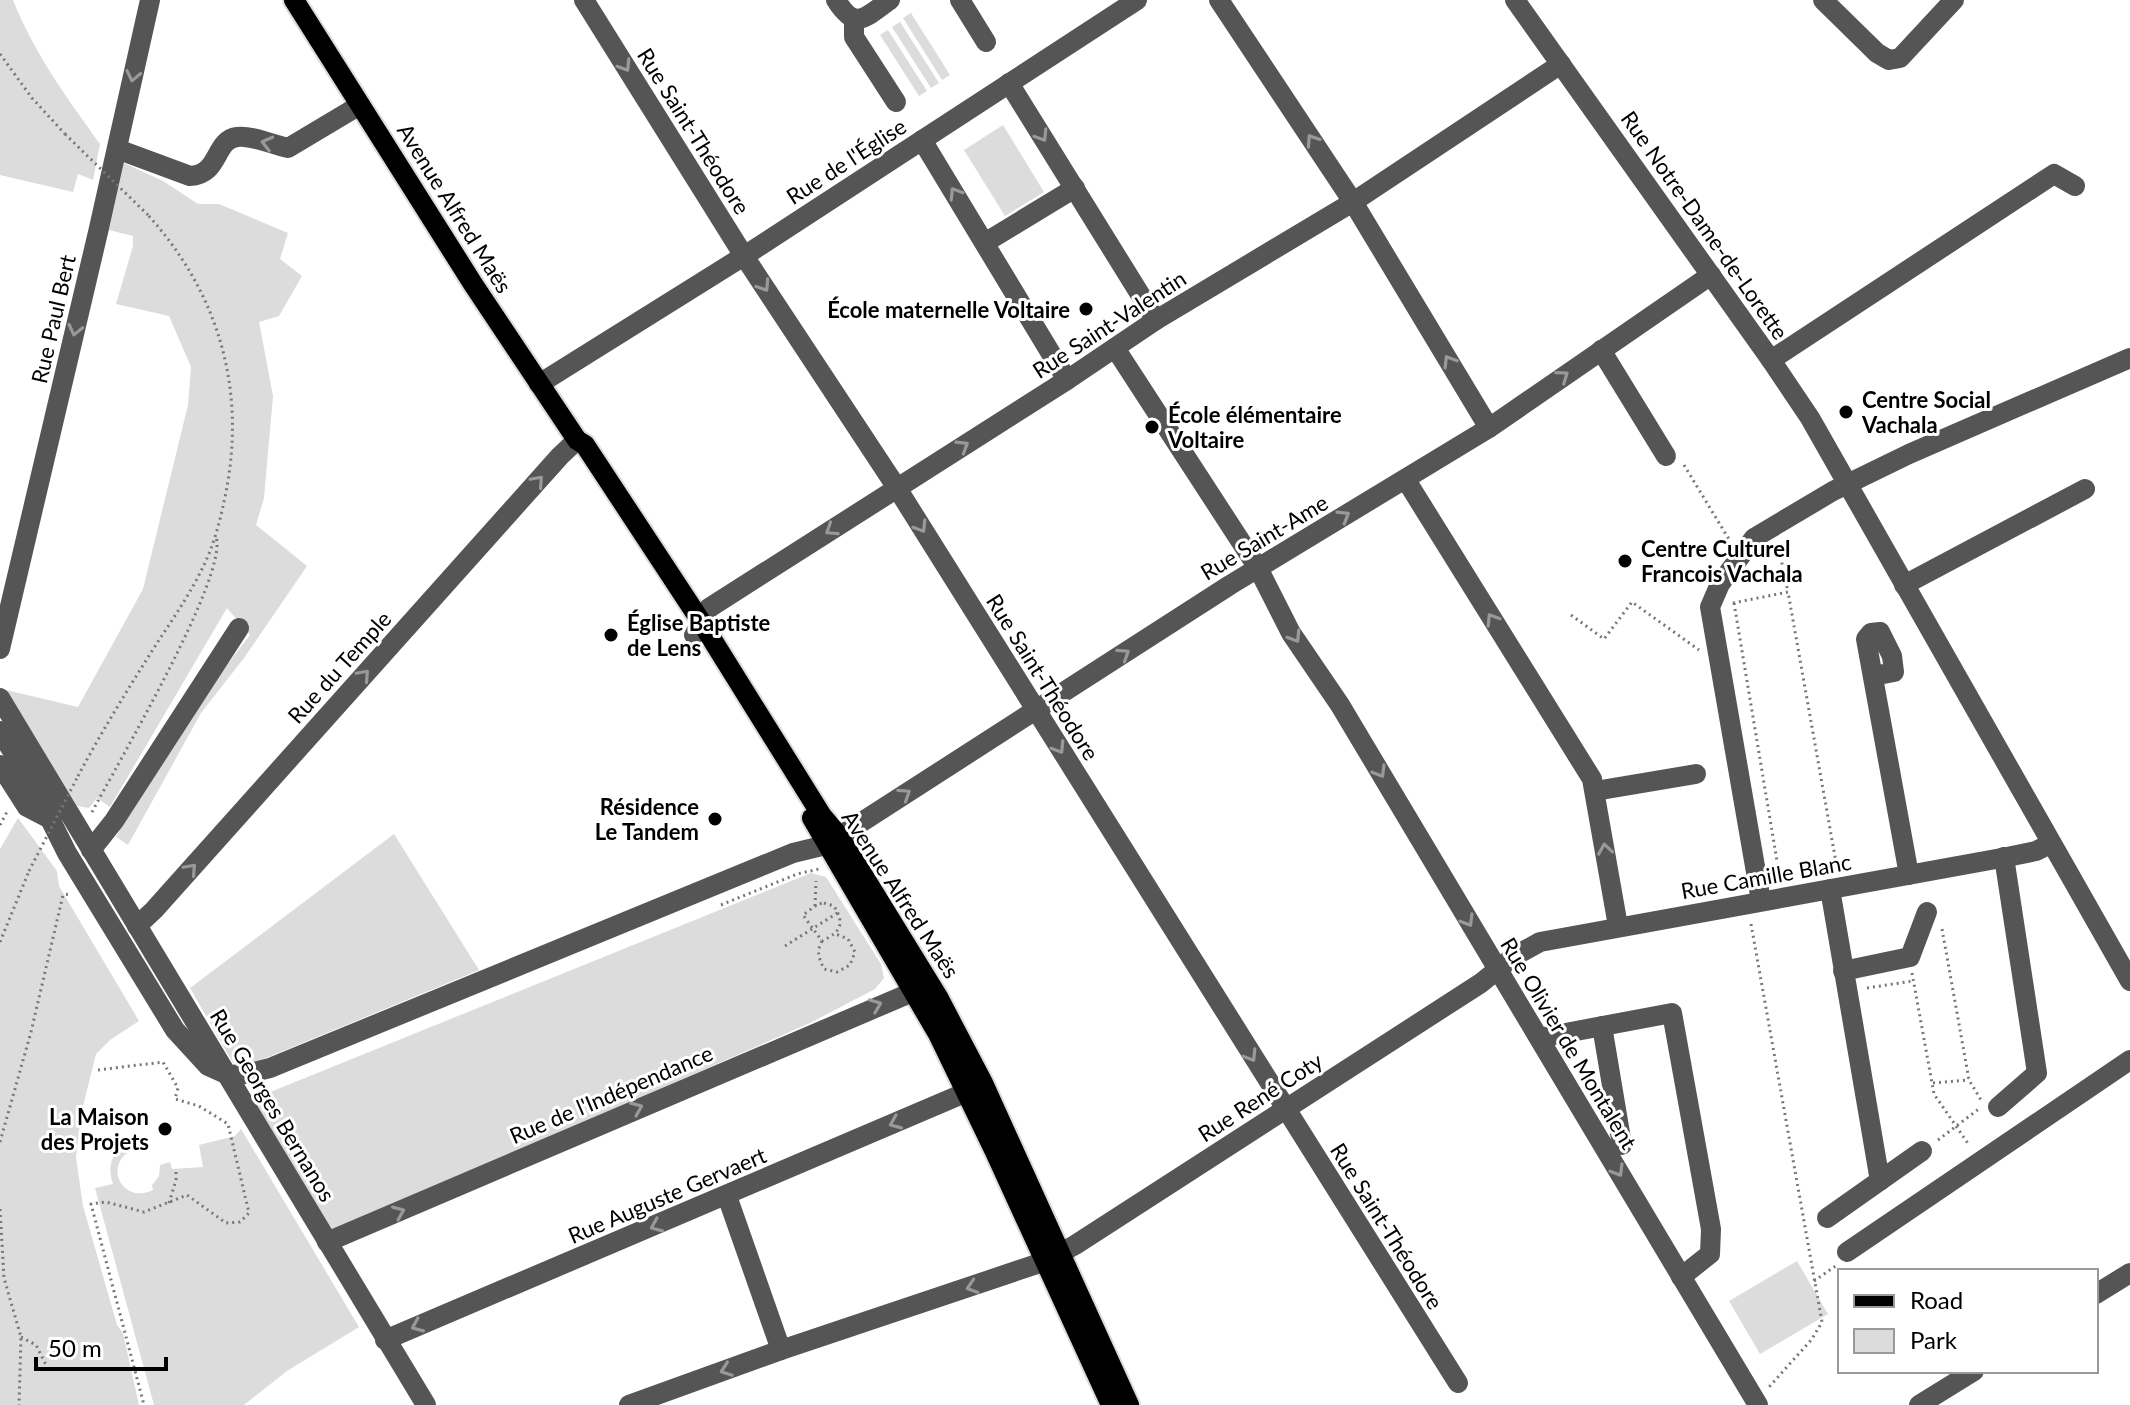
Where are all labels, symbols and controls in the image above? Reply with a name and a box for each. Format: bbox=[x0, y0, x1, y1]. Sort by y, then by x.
street label: Rue Saint-Théodore bbox=[632, 43, 756, 219]
one-way arrow bbox=[615, 57, 630, 72]
one-way arrow bbox=[125, 69, 142, 82]
street label: Rue Notre-Dame-de-Lorette bbox=[1616, 106, 1794, 344]
street label: Rue de l'Église bbox=[781, 112, 911, 210]
street label: Avenue Alfred Maës bbox=[392, 118, 518, 298]
one-way arrow bbox=[1032, 127, 1047, 141]
one-way arrow bbox=[1307, 134, 1322, 149]
one-way arrow bbox=[261, 135, 274, 152]
one-way arrow bbox=[950, 187, 965, 202]
street label: Rue Paul Bert bbox=[25, 252, 81, 386]
street label: Rue Saint-Valentin bbox=[1027, 264, 1191, 384]
one-way arrow bbox=[754, 277, 769, 292]
place label: École maternelle Voltaire bbox=[827, 296, 1070, 323]
marker: École maternelle Voltaire bbox=[1077, 300, 1095, 318]
one-way arrow bbox=[67, 322, 84, 336]
one-way arrow bbox=[1443, 355, 1458, 370]
one-way arrow bbox=[1555, 371, 1569, 386]
place label: Centre Social Vachala bbox=[1861, 386, 1991, 438]
place label: École élémentaire Voltaire bbox=[1167, 401, 1342, 453]
marker: Centre Social Vachala bbox=[1837, 403, 1855, 421]
marker: École élémentaire Voltaire bbox=[1143, 418, 1161, 436]
one-way arrow bbox=[954, 441, 968, 456]
one-way arrow bbox=[528, 476, 542, 491]
street label: Rue Saint-Ame bbox=[1196, 488, 1332, 586]
one-way arrow bbox=[1335, 511, 1350, 526]
one-way arrow bbox=[911, 518, 927, 533]
one-way arrow bbox=[825, 520, 840, 535]
place label: Centre Culturel Francois Vachala bbox=[1641, 535, 1803, 587]
marker: Centre Culturel Francois Vachala bbox=[1616, 552, 1634, 570]
street label: Rue Saint-Théodore bbox=[981, 589, 1105, 765]
street label: Rue du Temple bbox=[282, 605, 396, 729]
place label: Église Baptiste de Lens bbox=[627, 609, 771, 661]
one-way arrow bbox=[1487, 613, 1502, 628]
marker: Église Baptiste de Lens bbox=[602, 626, 620, 644]
one-way arrow bbox=[1285, 628, 1300, 643]
one-way arrow bbox=[1115, 649, 1130, 664]
one-way arrow bbox=[355, 670, 369, 685]
one-way arrow bbox=[1049, 739, 1064, 753]
one-way arrow bbox=[1370, 763, 1386, 778]
one-way arrow bbox=[896, 789, 911, 804]
place label: Résidence Le Tandem bbox=[595, 793, 699, 845]
street label: Avenue Alfred Maës bbox=[837, 805, 965, 983]
marker: Résidence Le Tandem bbox=[706, 810, 724, 828]
one-way arrow bbox=[1597, 842, 1614, 856]
street label: Rue Camille Blanc bbox=[1679, 848, 1853, 904]
one-way arrow bbox=[182, 864, 196, 878]
one-way arrow bbox=[1458, 912, 1474, 927]
street label: Rue Olivier de Montalent bbox=[1495, 932, 1643, 1154]
one-way arrow bbox=[868, 999, 882, 1015]
street label: Rue Georges Bernanos bbox=[205, 1004, 341, 1206]
street label: Rue de l'Indépendance bbox=[505, 1039, 717, 1149]
street label: Rue René Coty bbox=[1193, 1046, 1328, 1147]
one-way arrow bbox=[1242, 1047, 1257, 1062]
one-way arrow bbox=[629, 1102, 644, 1118]
place label: La Maison des Projets bbox=[41, 1103, 149, 1155]
one-way arrow bbox=[889, 1113, 903, 1129]
marker: La Maison des Projets bbox=[156, 1120, 174, 1138]
street label: Rue Saint-Théodore bbox=[1325, 1138, 1449, 1314]
street label: Rue Auguste Gervaert bbox=[564, 1141, 770, 1249]
one-way arrow bbox=[1608, 1162, 1623, 1177]
one-way arrow bbox=[391, 1205, 405, 1221]
one-way arrow bbox=[650, 1216, 665, 1232]
legend bbox=[1838, 1269, 2098, 1373]
one-way arrow bbox=[966, 1277, 980, 1293]
text: Road bbox=[1910, 1285, 1963, 1314]
one-way arrow bbox=[411, 1317, 425, 1333]
scale bar bbox=[36, 1321, 166, 1371]
text: Park bbox=[1910, 1325, 1958, 1354]
text: 50 m bbox=[48, 1333, 102, 1362]
one-way arrow bbox=[720, 1361, 734, 1377]

